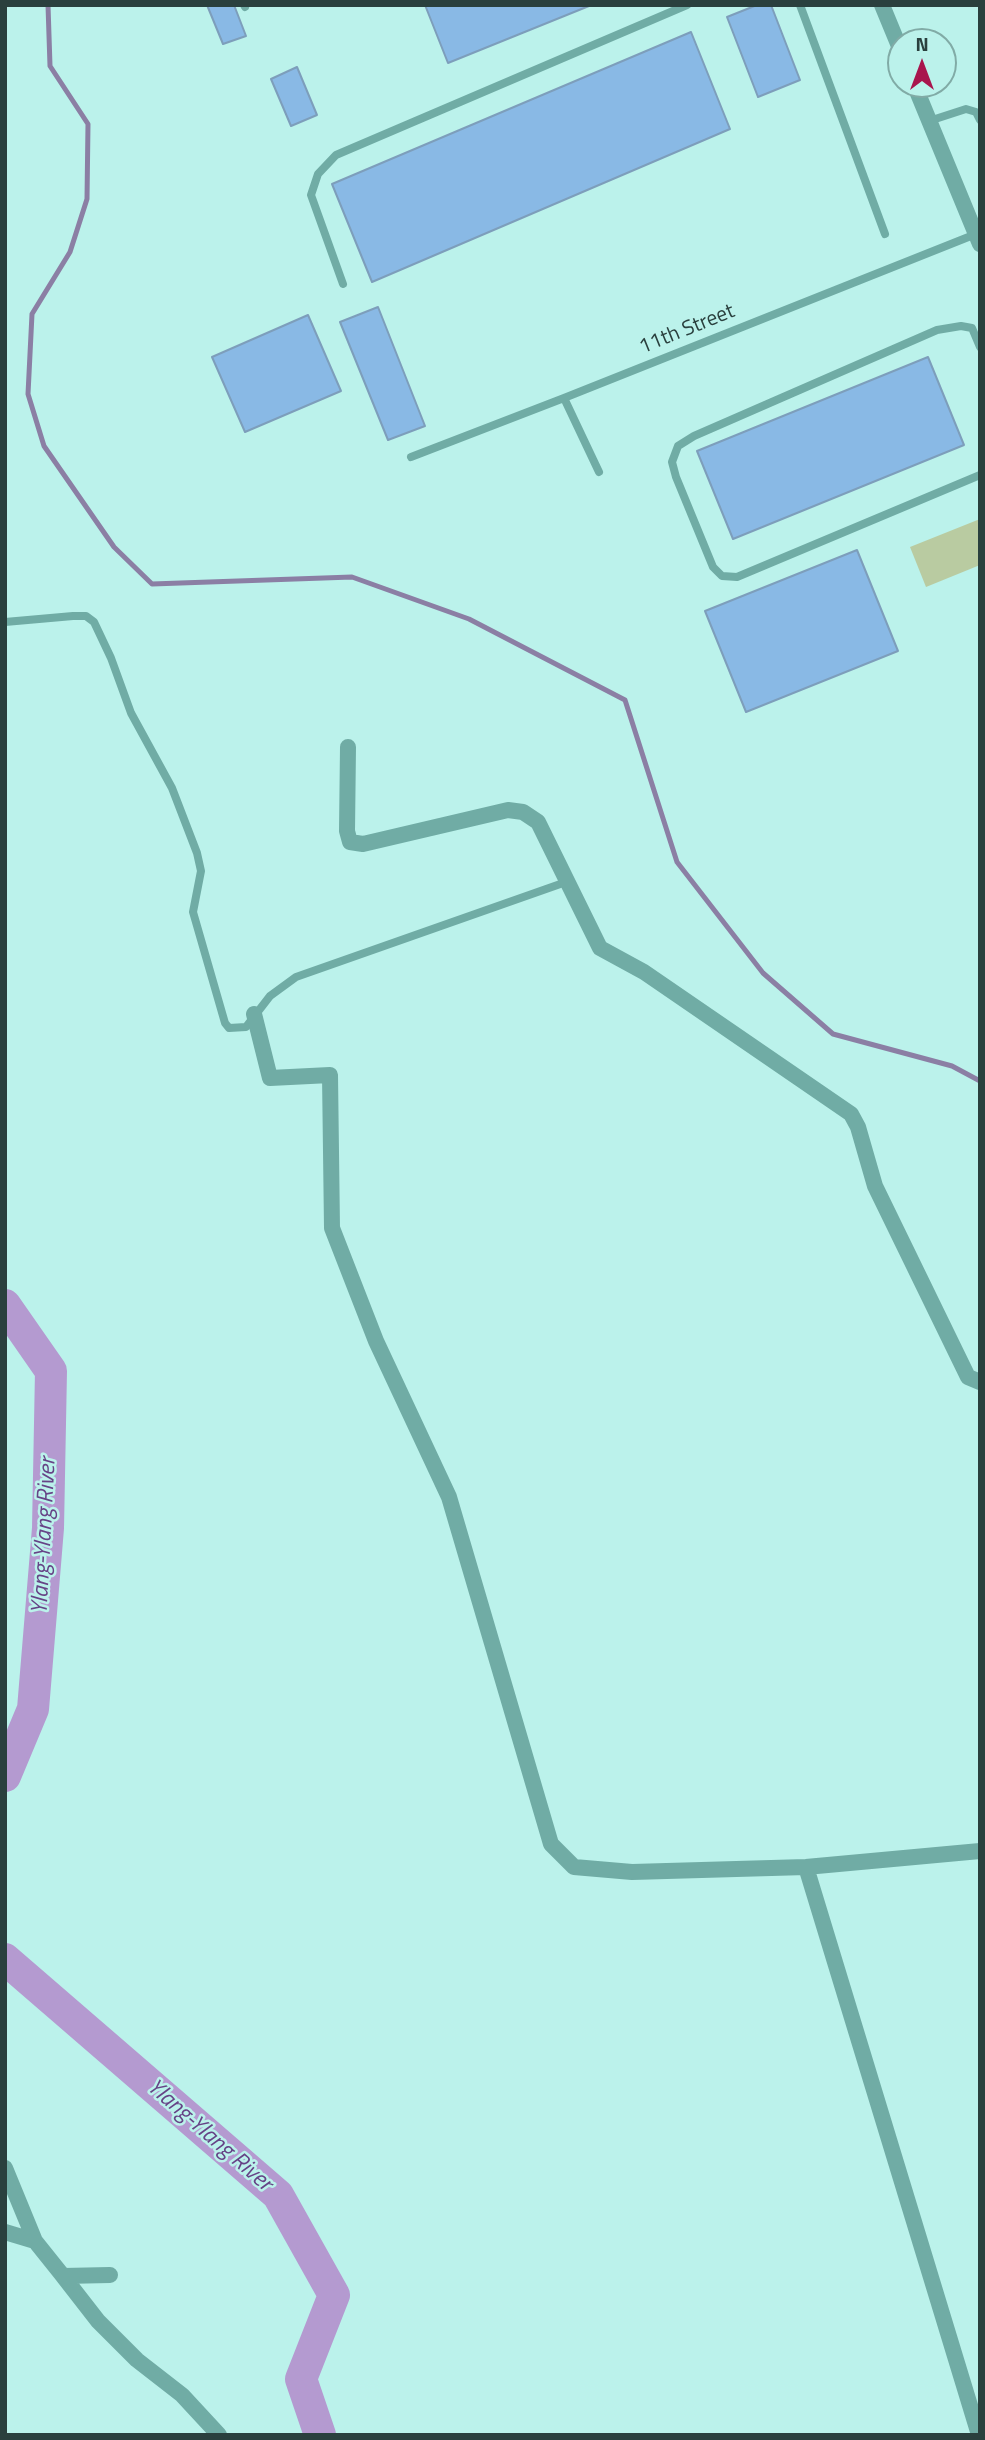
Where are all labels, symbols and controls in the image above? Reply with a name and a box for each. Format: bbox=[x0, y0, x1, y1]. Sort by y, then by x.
north arrow bbox=[887, 28, 957, 98]
text: N bbox=[915, 29, 929, 58]
street label: 11th Street bbox=[635, 299, 739, 361]
water label: Ylang-Ylang River bbox=[27, 1457, 63, 1615]
water label: Ylang-Ylang River bbox=[141, 2074, 277, 2198]

